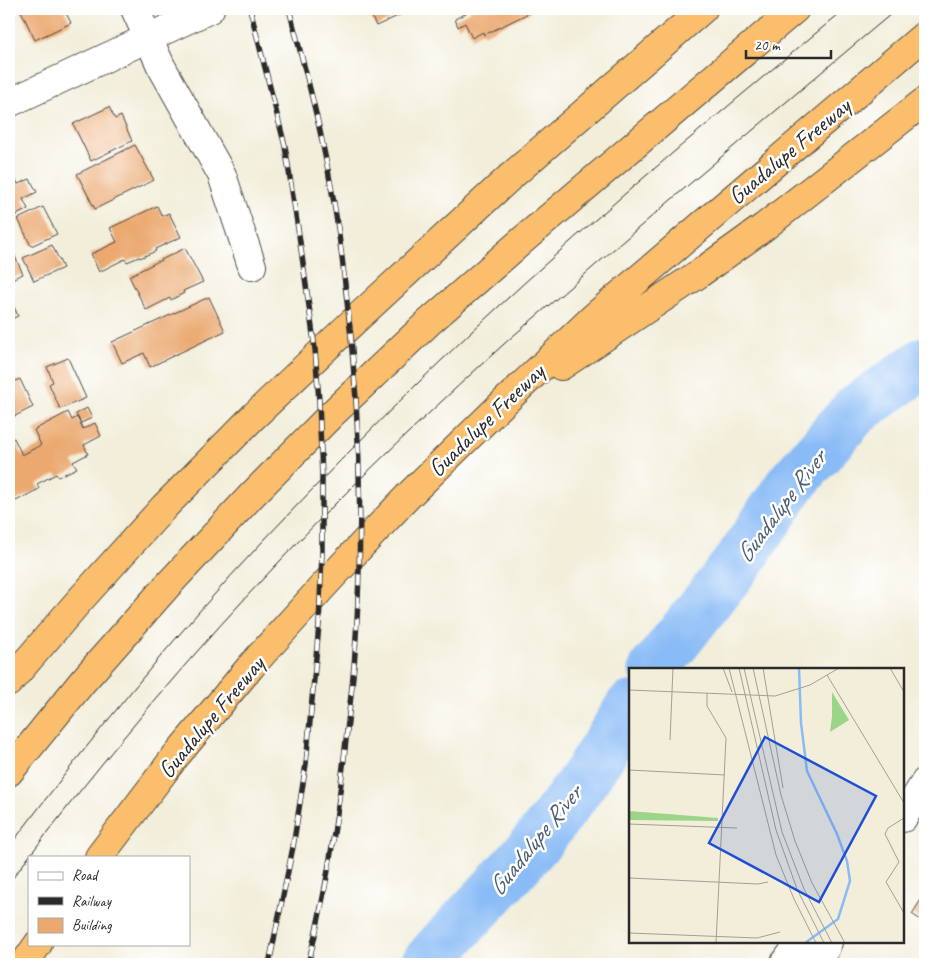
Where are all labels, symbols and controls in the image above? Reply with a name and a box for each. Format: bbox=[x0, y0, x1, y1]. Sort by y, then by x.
scale bar bbox=[746, 28, 832, 60]
text: 20 m bbox=[754, 36, 781, 55]
street label: Guadalupe Freeway bbox=[722, 90, 858, 211]
street label: Guadalupe Freeway bbox=[422, 356, 552, 483]
water label: Guadalupe River bbox=[728, 441, 836, 569]
street label: Guadalupe Freeway bbox=[151, 648, 272, 784]
inset map bbox=[629, 668, 904, 943]
water label: Guadalupe River bbox=[481, 776, 591, 902]
legend bbox=[28, 856, 190, 946]
text: Road bbox=[72, 866, 99, 885]
text: Railway bbox=[72, 892, 113, 911]
text: Building bbox=[72, 916, 112, 935]

